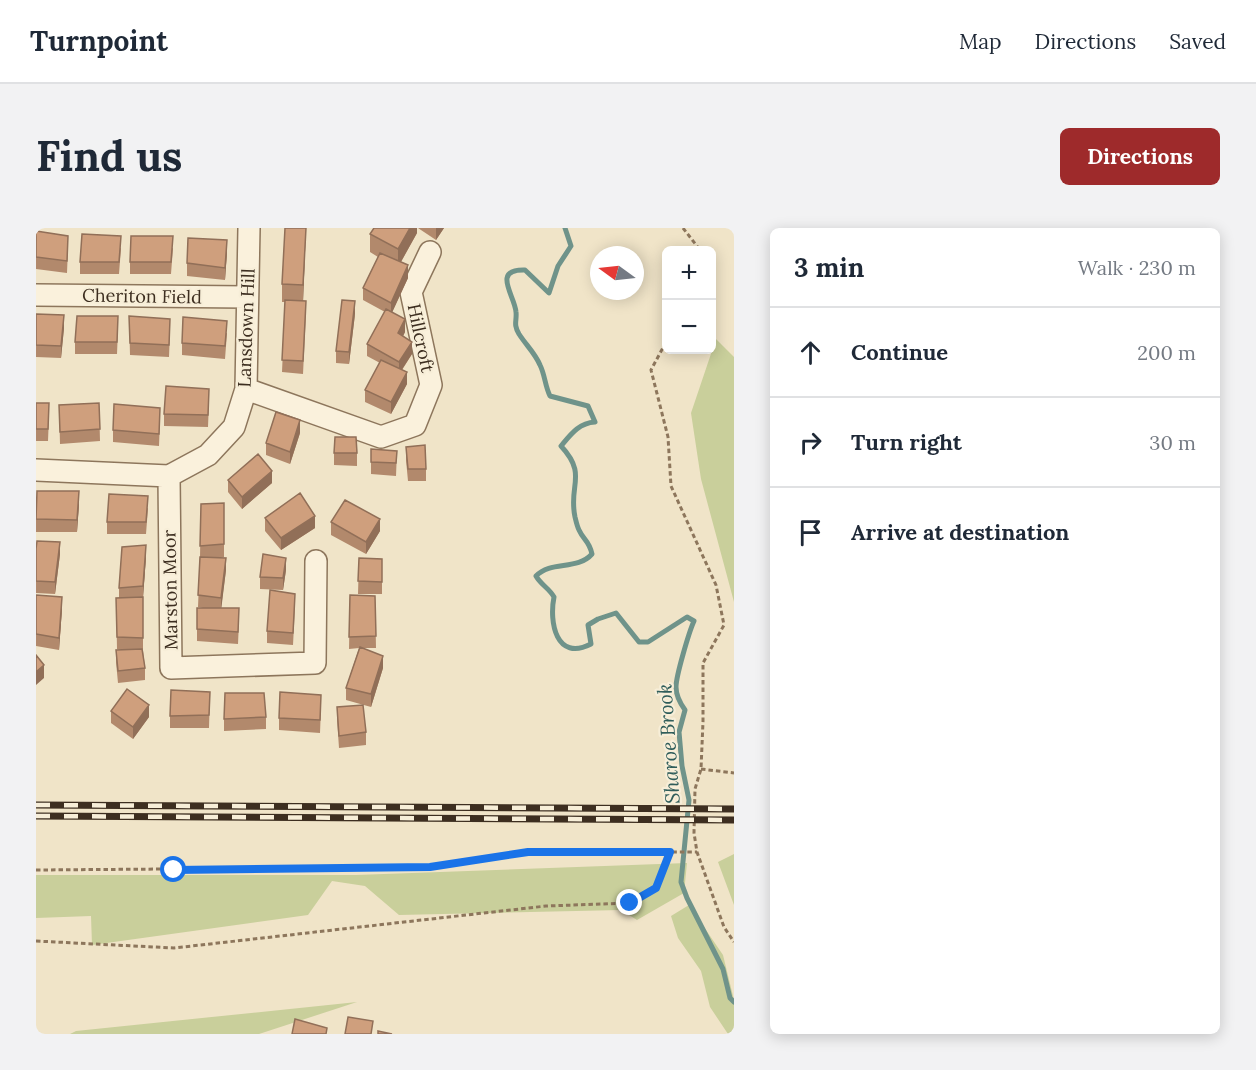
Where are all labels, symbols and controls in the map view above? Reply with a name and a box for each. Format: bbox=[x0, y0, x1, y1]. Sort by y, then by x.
text: Turnpoint bbox=[30, 23, 168, 59]
text: Map bbox=[959, 28, 1002, 55]
text: Directions bbox=[1035, 28, 1136, 55]
text: Saved bbox=[1169, 28, 1226, 55]
button: Directions bbox=[1060, 128, 1220, 185]
text: Find us bbox=[36, 129, 182, 183]
north arrow bbox=[590, 246, 644, 300]
map controls bbox=[662, 246, 716, 354]
button: + bbox=[662, 246, 716, 300]
text: 3 min bbox=[794, 251, 864, 284]
text: Walk · 230 m bbox=[1078, 255, 1196, 280]
street label: Lansdown Hill bbox=[232, 268, 260, 388]
street label: Cheriton Field bbox=[82, 283, 202, 309]
button: − bbox=[662, 300, 716, 354]
street label: Hillcroft bbox=[403, 302, 440, 375]
icon: ahead bbox=[794, 336, 827, 369]
text: Continue bbox=[851, 338, 948, 366]
text: 200 m bbox=[1137, 340, 1196, 365]
icon: right bbox=[794, 426, 827, 459]
text: Turn right bbox=[851, 428, 962, 456]
text: 30 m bbox=[1149, 430, 1196, 455]
icon: arrive bbox=[794, 516, 827, 549]
text: Arrive at destination bbox=[851, 518, 1069, 546]
street label: Marston Moor bbox=[157, 529, 183, 650]
water label: Sharoe Brook bbox=[651, 683, 685, 805]
route start bbox=[160, 856, 186, 882]
route end bbox=[616, 889, 642, 915]

